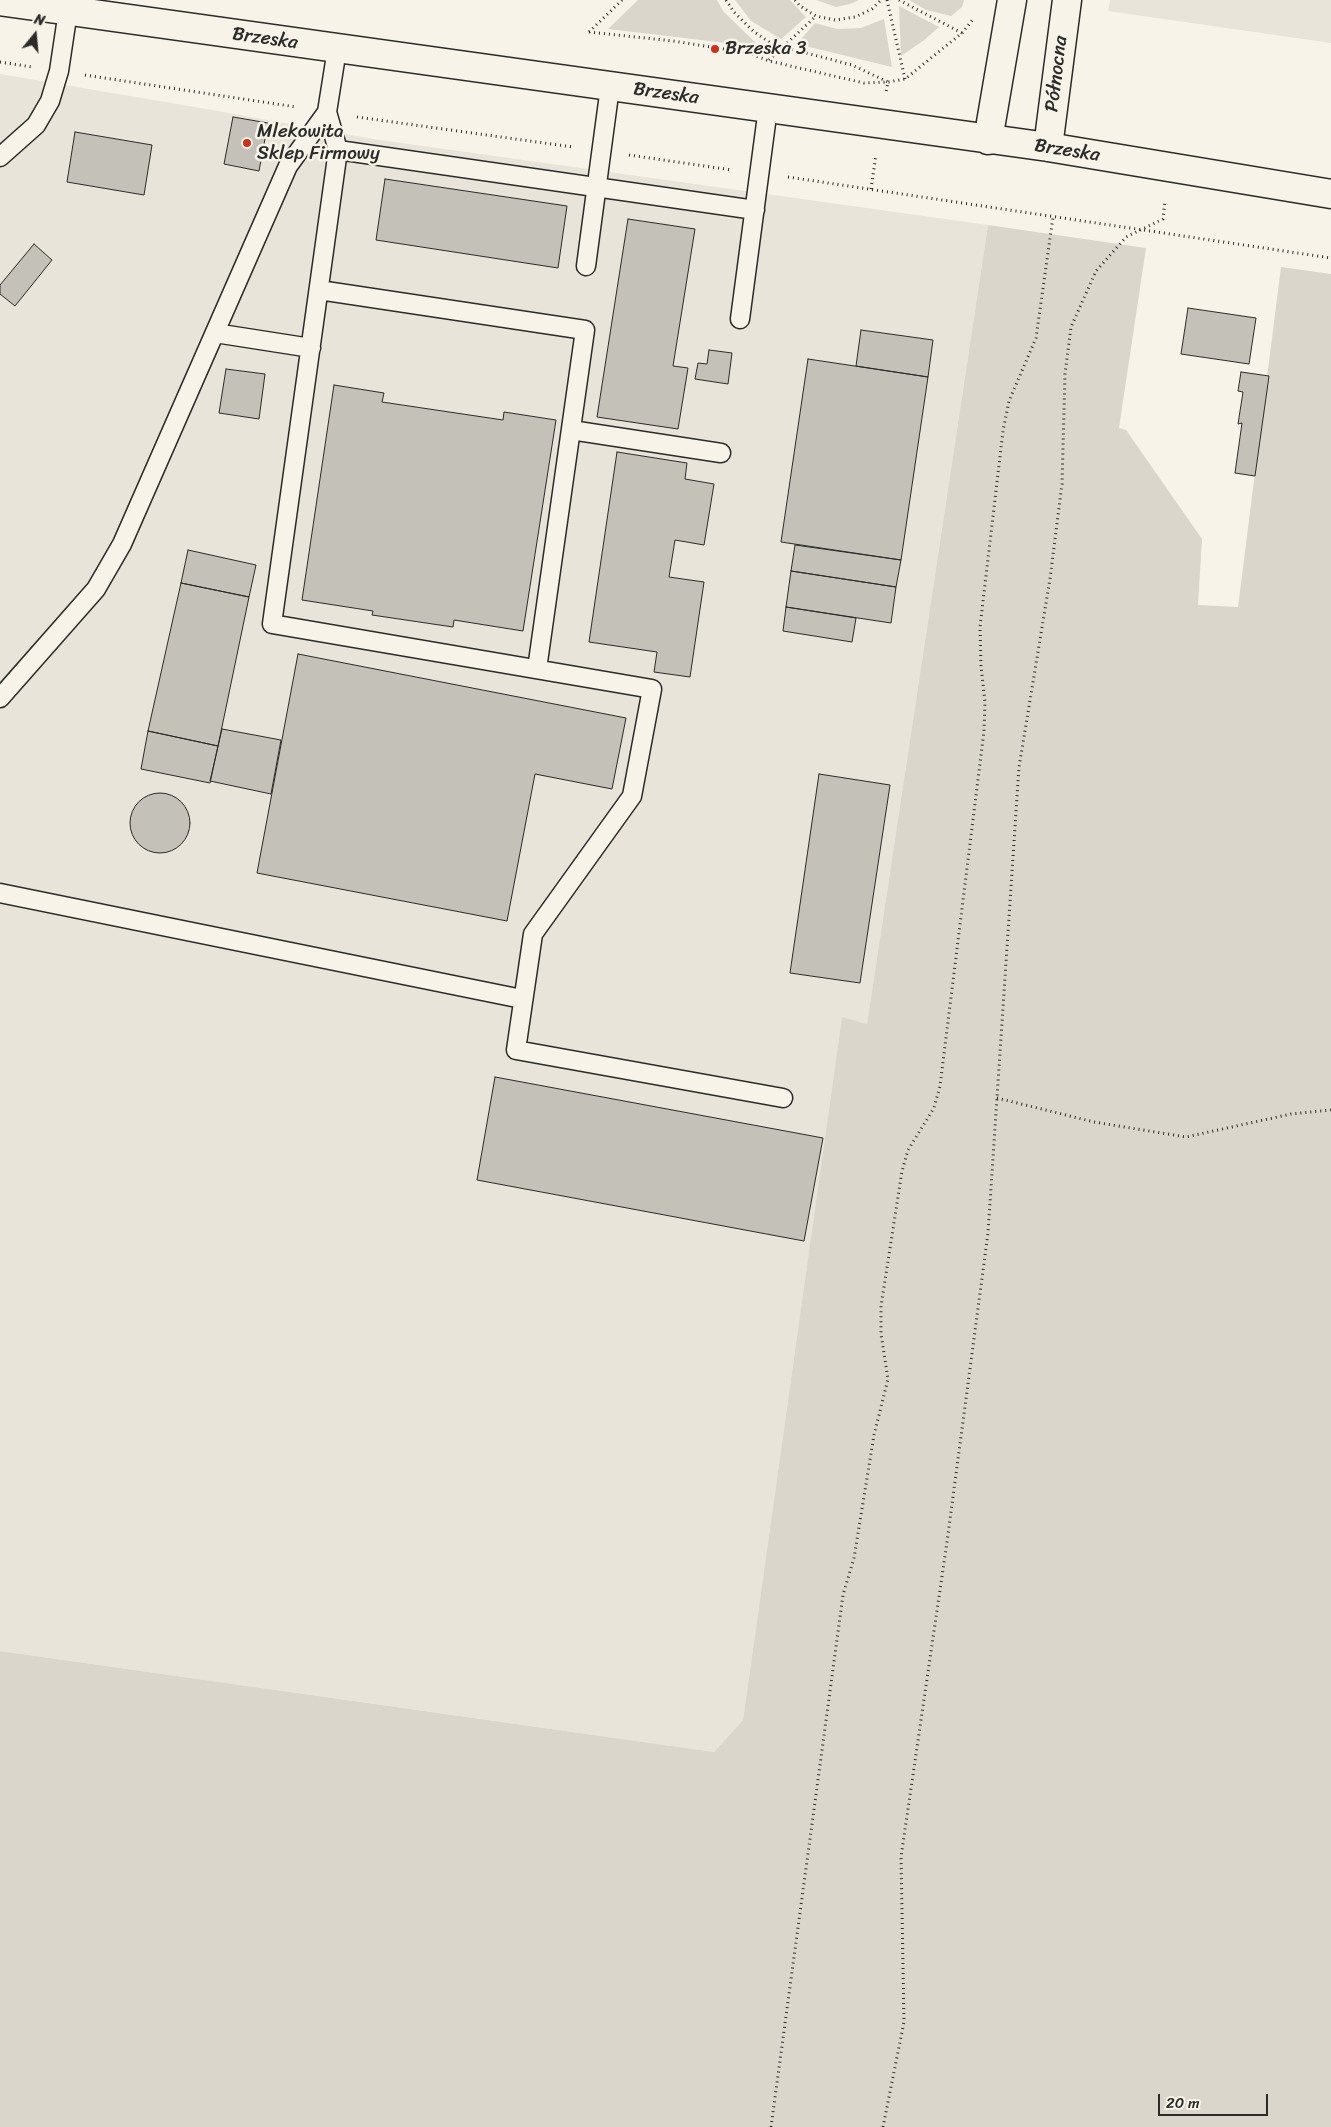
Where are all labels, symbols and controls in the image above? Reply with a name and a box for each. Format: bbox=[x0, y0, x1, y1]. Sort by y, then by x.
text: N bbox=[31, 7, 48, 34]
north arrow bbox=[10, 10, 60, 60]
street label: Brzeska bbox=[231, 23, 299, 55]
street label: Północna bbox=[1041, 35, 1073, 113]
place label: Brzeska 3 bbox=[725, 38, 806, 60]
marker: Brzeska 3 bbox=[709, 43, 721, 55]
street label: Brzeska bbox=[632, 78, 700, 110]
place label: Mlekowita Sklep Firmowy bbox=[257, 121, 380, 165]
street label: Brzeska bbox=[1033, 135, 1101, 167]
marker: Mlekowita Sklep Firmowy bbox=[241, 137, 253, 149]
scale bar bbox=[1161, 2084, 1271, 2116]
text: 20 m bbox=[1166, 2090, 1200, 2116]

